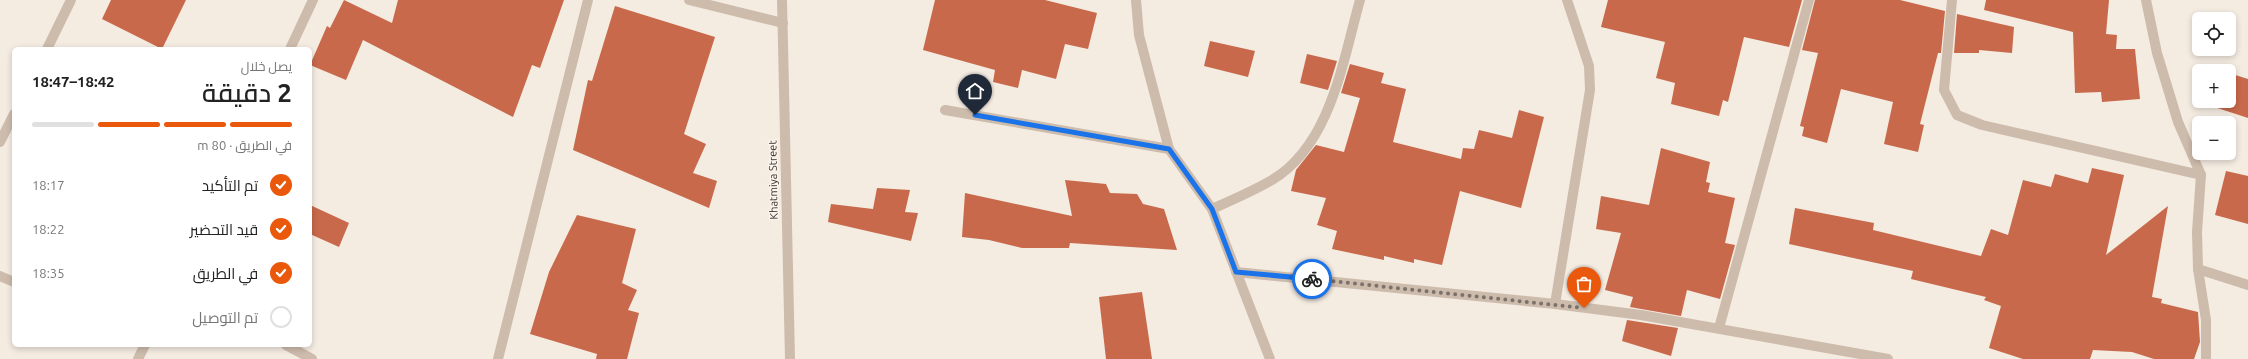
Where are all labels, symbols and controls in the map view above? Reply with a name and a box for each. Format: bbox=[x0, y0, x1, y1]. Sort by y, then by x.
map controls bbox=[2192, 12, 2236, 160]
button: locate bbox=[2192, 12, 2236, 56]
text: يصل خلال bbox=[241, 59, 292, 73]
button: + bbox=[2192, 64, 2236, 108]
text: 18:42–18:47 bbox=[32, 73, 115, 90]
pin bbox=[958, 74, 992, 115]
text: 2 دقيقة bbox=[202, 78, 292, 107]
icon: home bbox=[964, 80, 986, 102]
button: − bbox=[2192, 116, 2236, 160]
text: في الطريق · 80 m bbox=[197, 138, 292, 152]
street label: Khatmiya Street bbox=[766, 140, 780, 220]
icon: check bbox=[270, 174, 292, 196]
text: تم التأكيد bbox=[202, 177, 258, 194]
text: 18:17 bbox=[32, 178, 65, 192]
icon: check bbox=[270, 218, 292, 240]
text: قيد التحضير bbox=[190, 221, 258, 238]
text: 18:22 bbox=[32, 222, 65, 236]
courier bbox=[1292, 259, 1332, 299]
icon: check bbox=[270, 262, 292, 284]
text: في الطريق bbox=[193, 265, 258, 282]
text: 18:35 bbox=[32, 266, 65, 280]
pin bbox=[1567, 267, 1601, 308]
icon: bike bbox=[1301, 268, 1323, 290]
icon: bag bbox=[1573, 273, 1595, 295]
text: تم التوصيل bbox=[192, 309, 258, 326]

